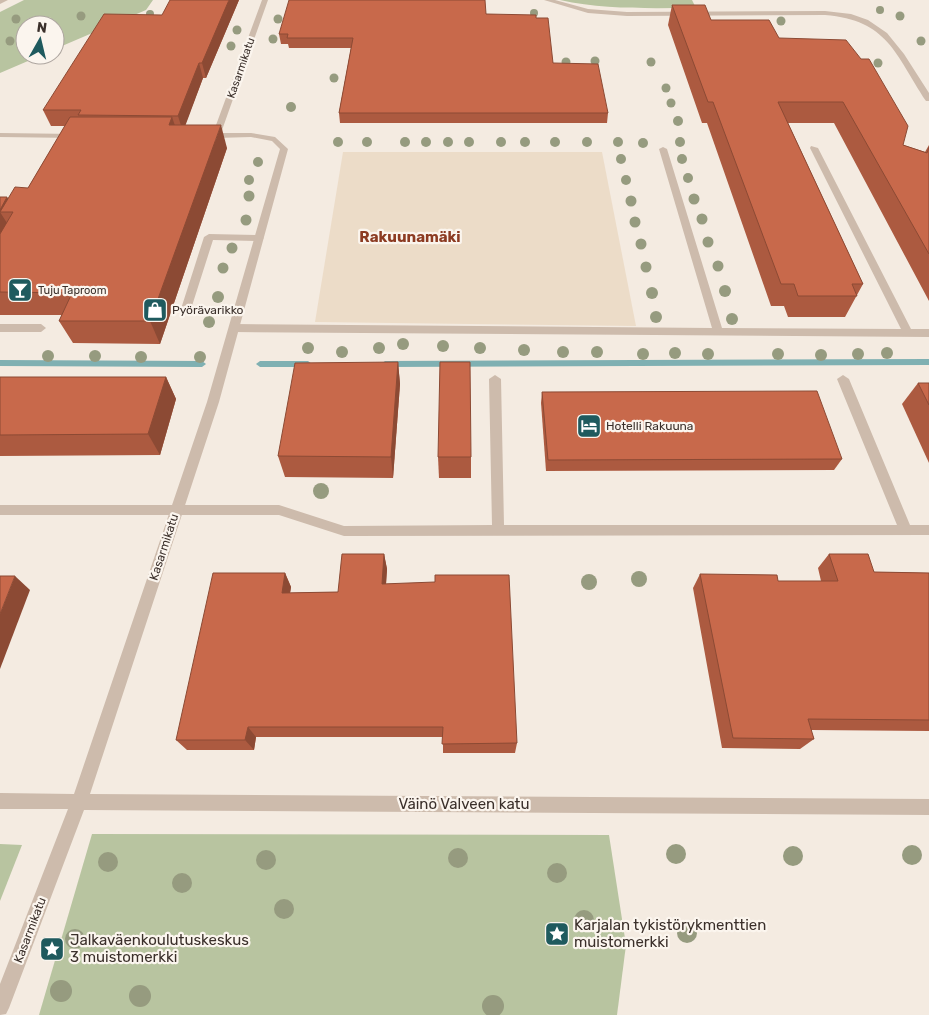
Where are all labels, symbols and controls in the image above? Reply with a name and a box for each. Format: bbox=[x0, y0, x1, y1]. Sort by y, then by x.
north arrow bbox=[15, 15, 65, 65]
text: N bbox=[36, 19, 48, 37]
street label: Kasarmikatu bbox=[225, 36, 257, 100]
district label: Rakuunamäki bbox=[359, 228, 461, 246]
bar icon: Tuju Taproom bbox=[7, 277, 33, 303]
place label: Tuju Taproom bbox=[38, 284, 107, 297]
shop icon: Pyörävarikko bbox=[142, 297, 168, 323]
place label: Pyörävarikko bbox=[172, 303, 244, 317]
hotel icon: Hotelli Rakuuna bbox=[576, 413, 602, 439]
place label: Hotelli Rakuuna bbox=[606, 419, 694, 433]
street label: Kasarmikatu bbox=[147, 512, 181, 582]
street label: Väinö Valveen katu bbox=[398, 795, 530, 813]
street label: Kasarmikatu bbox=[11, 895, 49, 965]
place label: Karjalan tykistörykmenttien muistomerkki bbox=[574, 916, 766, 951]
place icon: Karjalan tykistörykmenttien muistomerkki bbox=[544, 921, 570, 947]
place label: Jalkaväenkoulutuskeskus 3 muistomerkki bbox=[70, 931, 249, 966]
place icon: Jalkaväenkoulutuskeskus 3 muistomerkki bbox=[39, 936, 65, 962]

